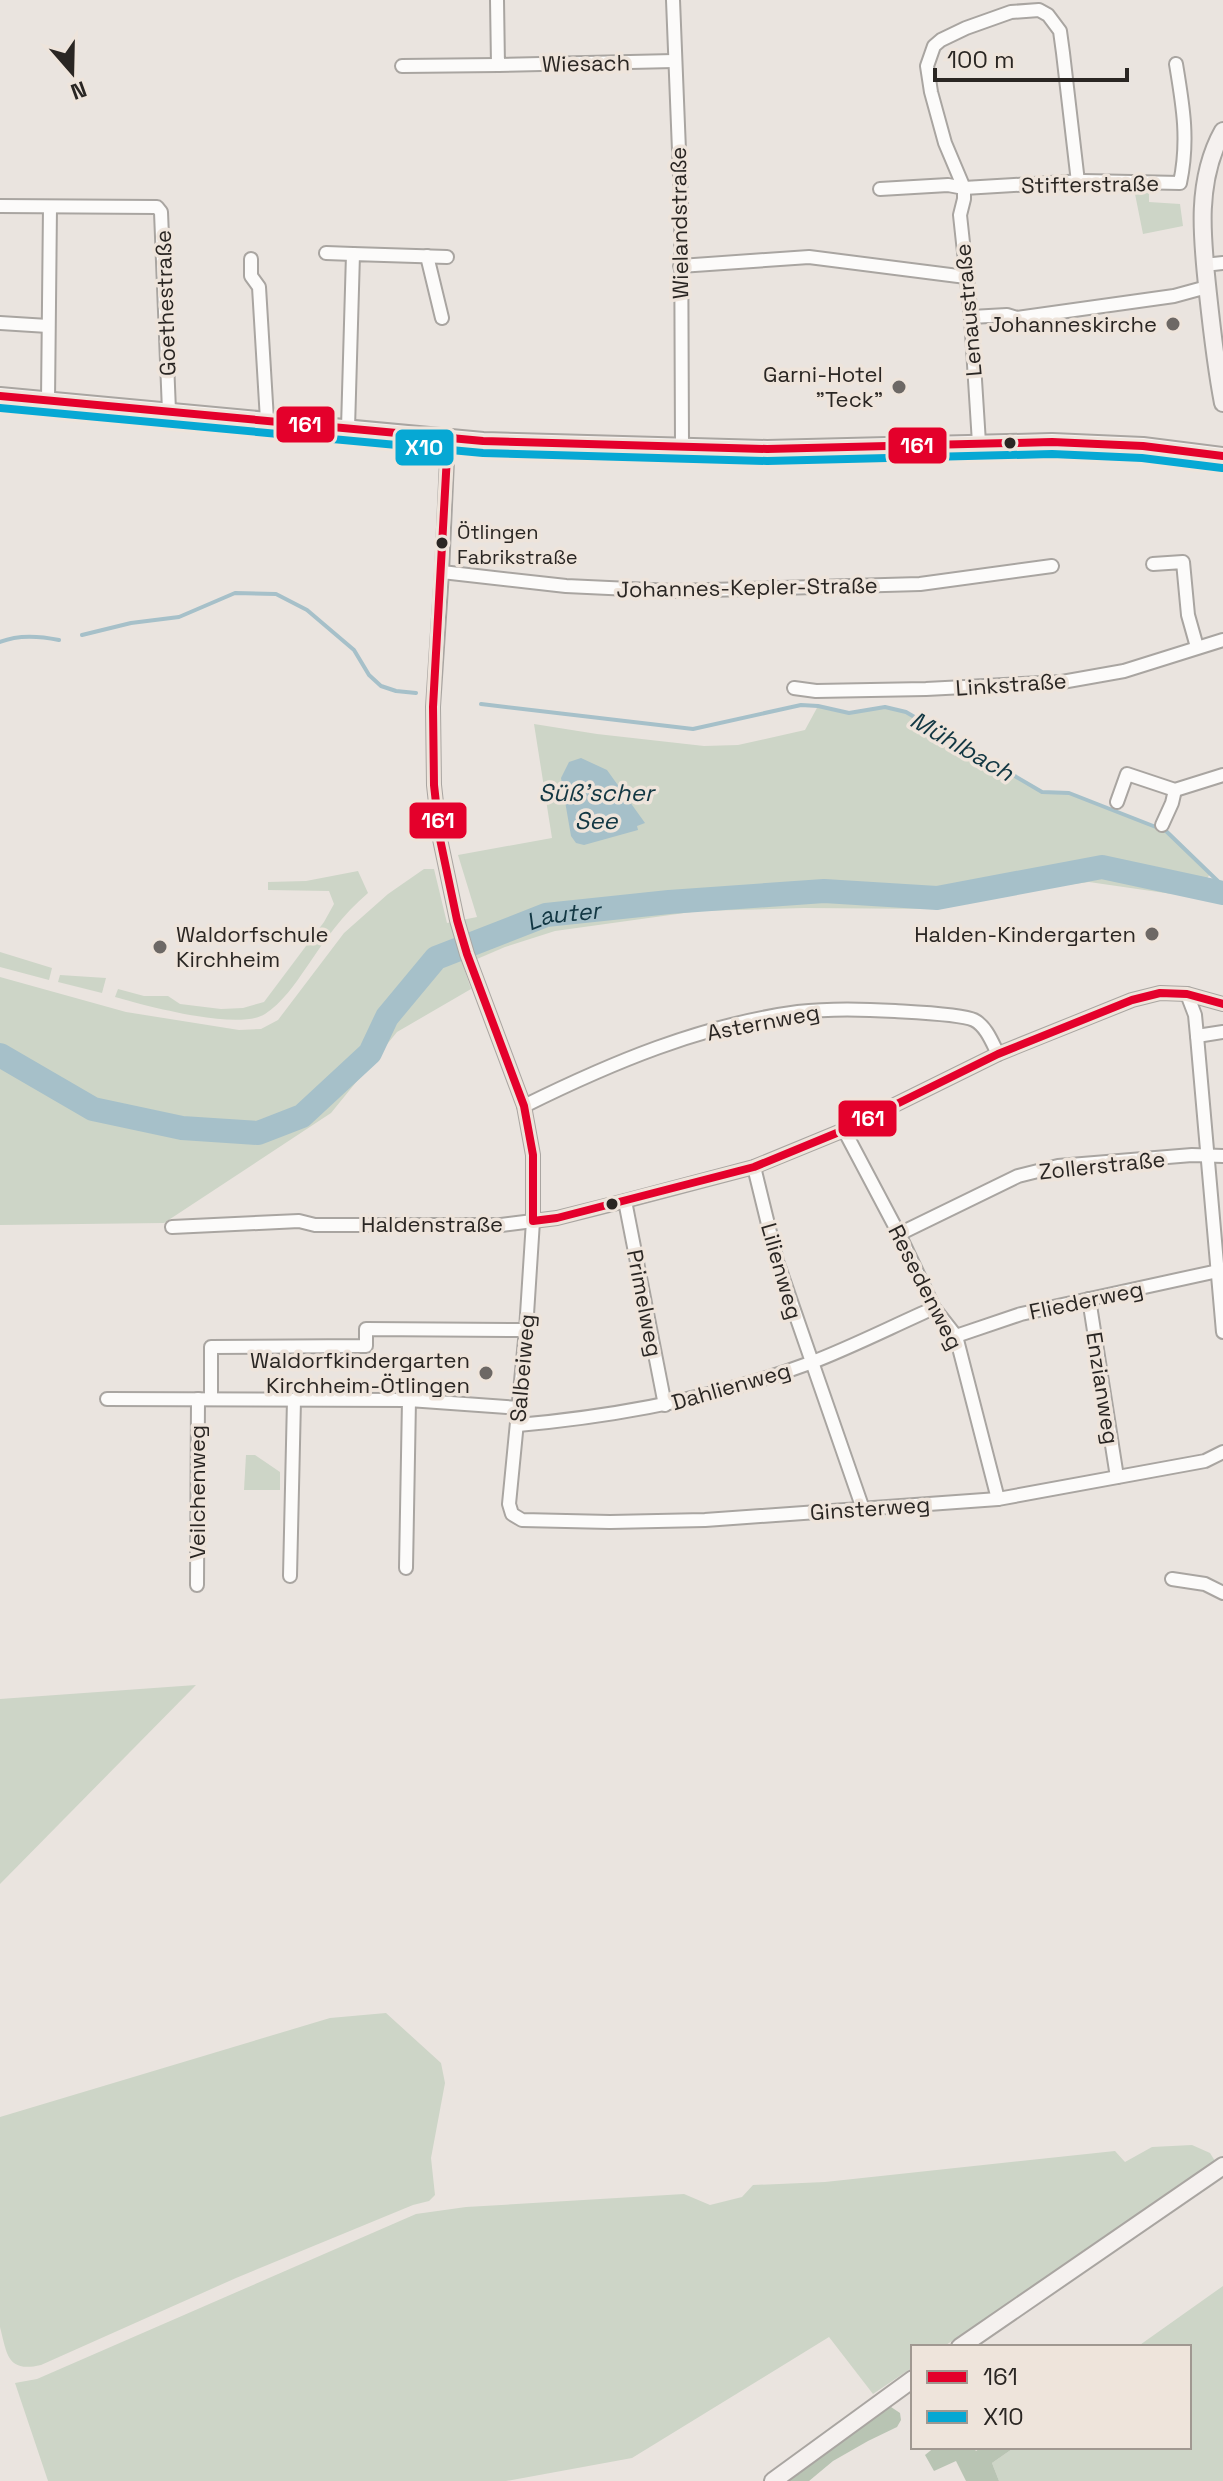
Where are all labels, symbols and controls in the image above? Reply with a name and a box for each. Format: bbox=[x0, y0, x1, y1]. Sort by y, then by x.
north arrow bbox=[32, 32, 112, 112]
scale bar bbox=[935, 32, 1127, 82]
text: 100 m bbox=[947, 44, 1015, 75]
street label: Wiesach bbox=[542, 48, 630, 78]
text: N bbox=[67, 75, 91, 106]
street label: Wielandstraße bbox=[664, 147, 694, 299]
street label: Stifterstraße bbox=[1021, 169, 1159, 199]
street label: Goethestraße bbox=[148, 229, 182, 377]
street label: Lenaustraße bbox=[948, 242, 988, 378]
place label: Johanneskirche bbox=[988, 310, 1157, 338]
marker: Johanneskirche bbox=[1164, 315, 1182, 333]
place label: Garni-Hotel "Teck" bbox=[763, 360, 883, 413]
marker: Garni-Hotel "Teck" bbox=[890, 378, 908, 396]
line badge: 161 bbox=[275, 405, 336, 444]
text: 161 bbox=[288, 410, 322, 438]
line badge: 161 bbox=[887, 426, 948, 465]
line badge: X10 bbox=[394, 428, 455, 467]
text: 161 bbox=[900, 431, 934, 459]
text: X10 bbox=[405, 433, 443, 461]
unlabelled marker bbox=[1002, 435, 1018, 451]
place label: Ötlingen Fabrikstraße bbox=[457, 519, 578, 570]
marker: Ötlingen Fabrikstraße bbox=[434, 535, 450, 551]
street label: Johannes-Kepler-Straße bbox=[616, 571, 878, 603]
street label: Linkstraße bbox=[954, 666, 1068, 702]
water label: Mühlbach bbox=[905, 704, 1020, 789]
water label: Süß'scher See bbox=[538, 777, 657, 836]
line badge: 161 bbox=[408, 801, 468, 840]
text: 161 bbox=[421, 806, 455, 834]
water label: Lauter bbox=[521, 894, 605, 937]
place label: Waldorfschule Kirchheim bbox=[176, 920, 329, 973]
place label: Halden-Kindergarten bbox=[914, 920, 1136, 948]
marker: Halden-Kindergarten bbox=[1143, 925, 1161, 943]
marker: Waldorfschule Kirchheim bbox=[151, 938, 169, 956]
street label: Asternweg bbox=[704, 997, 822, 1047]
line badge: 161 bbox=[837, 1099, 898, 1138]
text: 161 bbox=[851, 1104, 885, 1132]
street label: Zollerstraße bbox=[1038, 1144, 1166, 1186]
unlabelled marker bbox=[604, 1196, 620, 1212]
street label: Haldenstraße bbox=[361, 1210, 503, 1238]
street label: Lilienweg bbox=[755, 1219, 809, 1323]
street label: Resedenweg bbox=[883, 1220, 969, 1354]
street label: Primelweg bbox=[621, 1247, 669, 1359]
street label: Fliederweg bbox=[1026, 1274, 1146, 1326]
street label: Salbeiweg bbox=[503, 1313, 541, 1423]
street label: Enzianweg bbox=[1080, 1330, 1126, 1446]
place label: Waldorfkindergarten Kirchheim-Ötlingen bbox=[250, 1346, 470, 1399]
street label: Dahlienweg bbox=[668, 1356, 794, 1416]
marker: Waldorfkindergarten Kirchheim-Ötlingen bbox=[477, 1364, 495, 1382]
street label: Veilchenweg bbox=[183, 1425, 211, 1559]
street label: Ginsterweg bbox=[809, 1490, 931, 1526]
legend bbox=[911, 2345, 1191, 2449]
text: 161 bbox=[983, 2361, 1018, 2392]
text: X10 bbox=[983, 2401, 1024, 2432]

